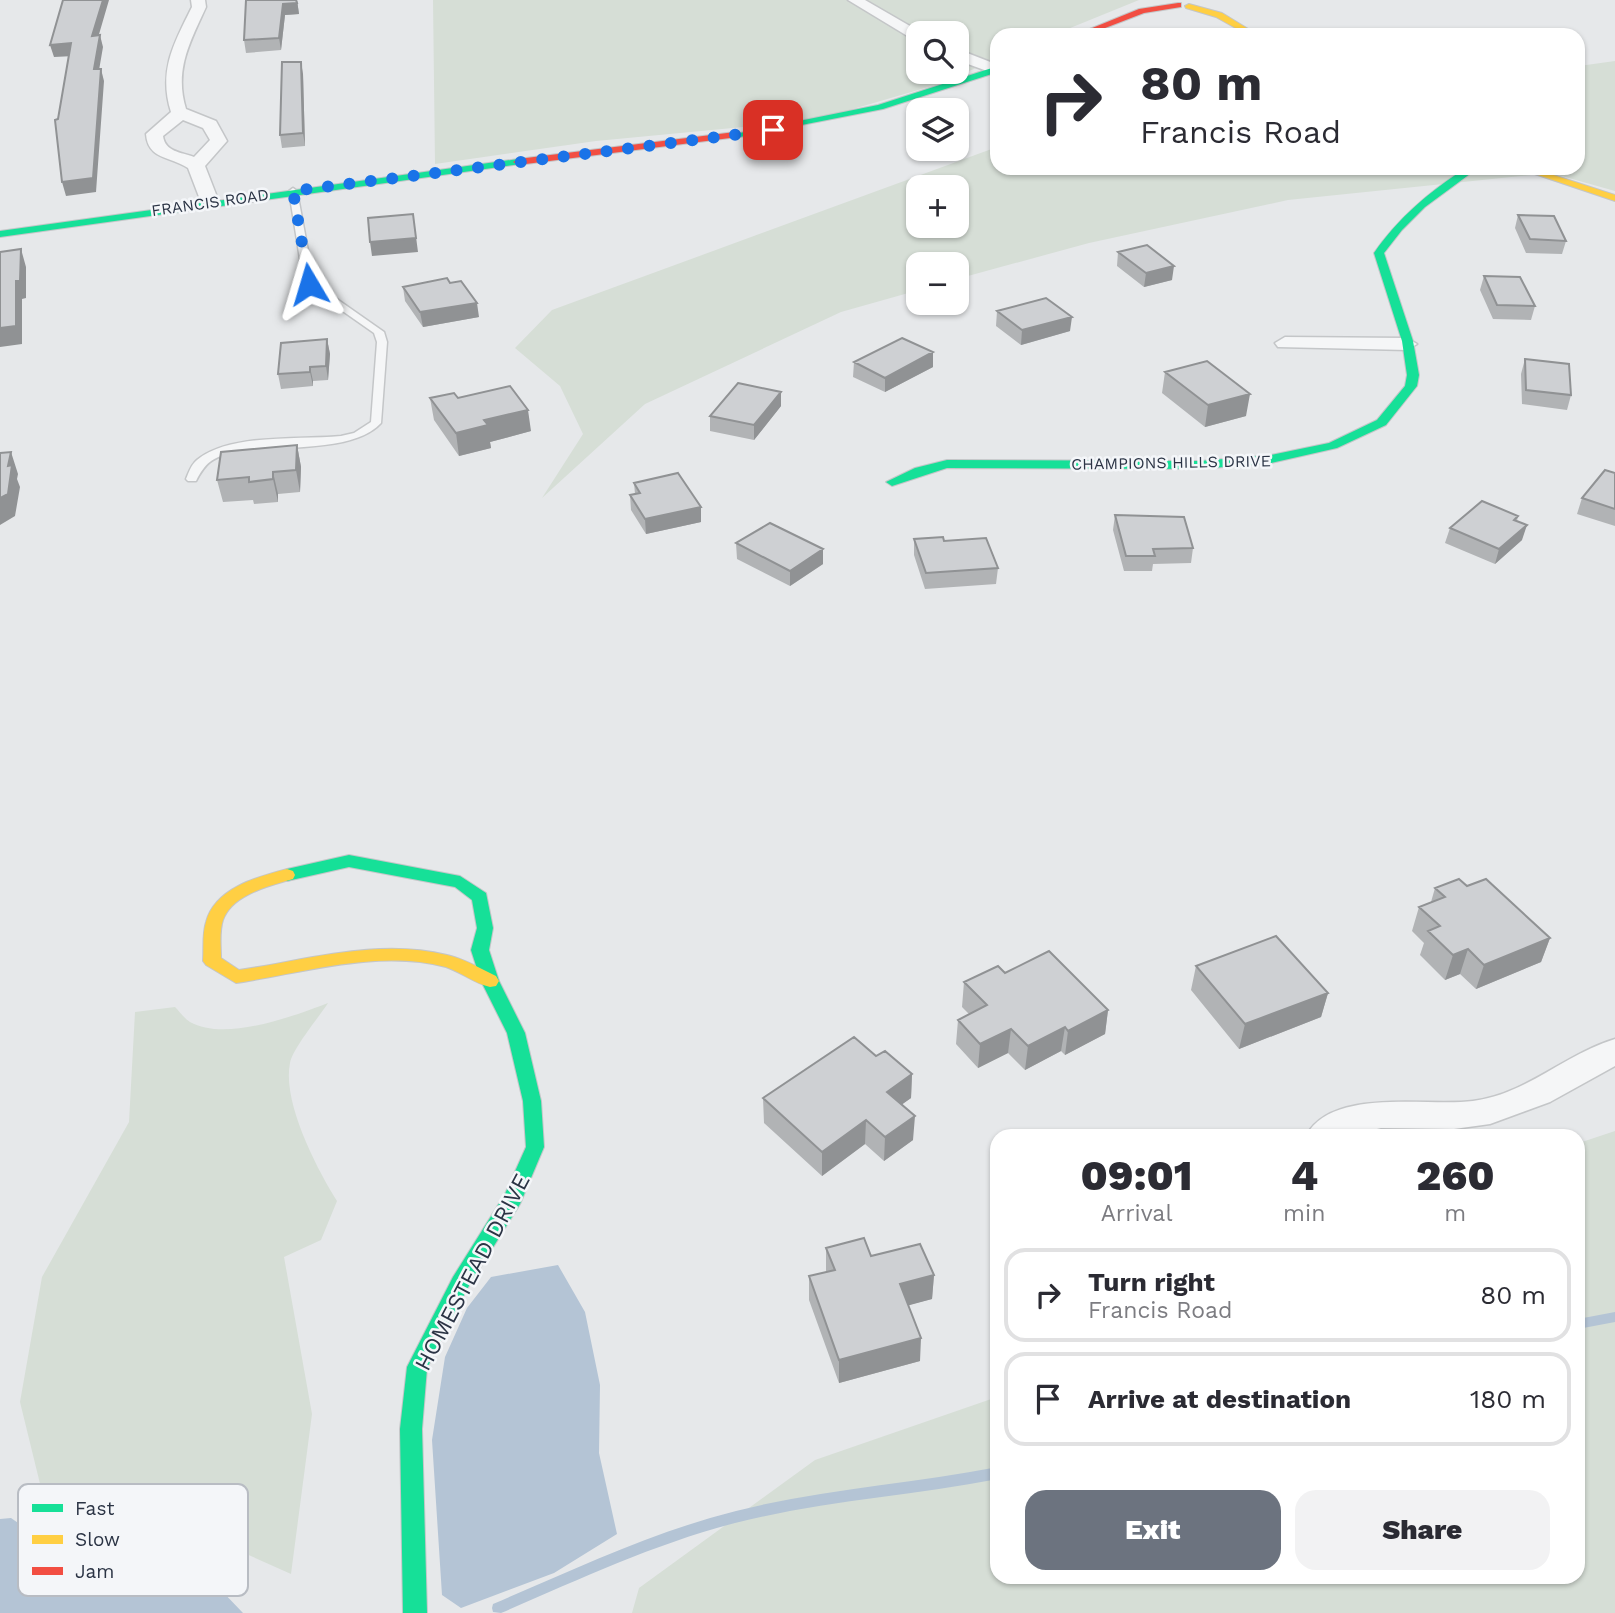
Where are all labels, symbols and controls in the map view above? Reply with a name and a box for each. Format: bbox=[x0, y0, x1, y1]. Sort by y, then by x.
map controls bbox=[906, 21, 969, 315]
button: search bbox=[906, 21, 969, 84]
text: 80 m bbox=[1140, 54, 1262, 112]
icon: right bbox=[1025, 56, 1116, 147]
button: layers bbox=[906, 98, 969, 161]
pin bbox=[743, 100, 803, 160]
icon: arrive bbox=[754, 111, 792, 149]
text: Francis Road bbox=[1140, 113, 1341, 151]
button: + bbox=[906, 175, 969, 238]
street label: FRANCIS ROAD bbox=[150, 185, 270, 220]
position arrow bbox=[272, 247, 346, 321]
button: − bbox=[906, 252, 969, 315]
street label: CHAMPIONS HILLS DRIVE bbox=[1071, 451, 1271, 474]
text: 09:01 bbox=[1081, 1151, 1193, 1200]
text: 4 bbox=[1290, 1151, 1318, 1200]
text: 260 bbox=[1416, 1151, 1494, 1200]
street label: HOMESTEAD DRIVE bbox=[409, 1169, 536, 1375]
text: Arrival bbox=[1101, 1200, 1172, 1227]
text: min bbox=[1283, 1200, 1325, 1227]
text: m bbox=[1444, 1200, 1466, 1227]
text: Turn right bbox=[1088, 1267, 1215, 1297]
icon: right bbox=[1029, 1276, 1067, 1314]
text: 80 m bbox=[1480, 1280, 1546, 1310]
text: Francis Road bbox=[1088, 1297, 1233, 1324]
icon: arrive bbox=[1029, 1380, 1067, 1418]
text: Arrive at destination bbox=[1088, 1384, 1351, 1414]
text: 180 m bbox=[1470, 1384, 1546, 1414]
legend bbox=[18, 1484, 248, 1596]
button: Exit bbox=[1025, 1490, 1281, 1570]
button: Share bbox=[1295, 1490, 1550, 1570]
text: Fast bbox=[75, 1497, 114, 1520]
text: Slow bbox=[75, 1528, 120, 1551]
text: Jam bbox=[75, 1560, 114, 1583]

